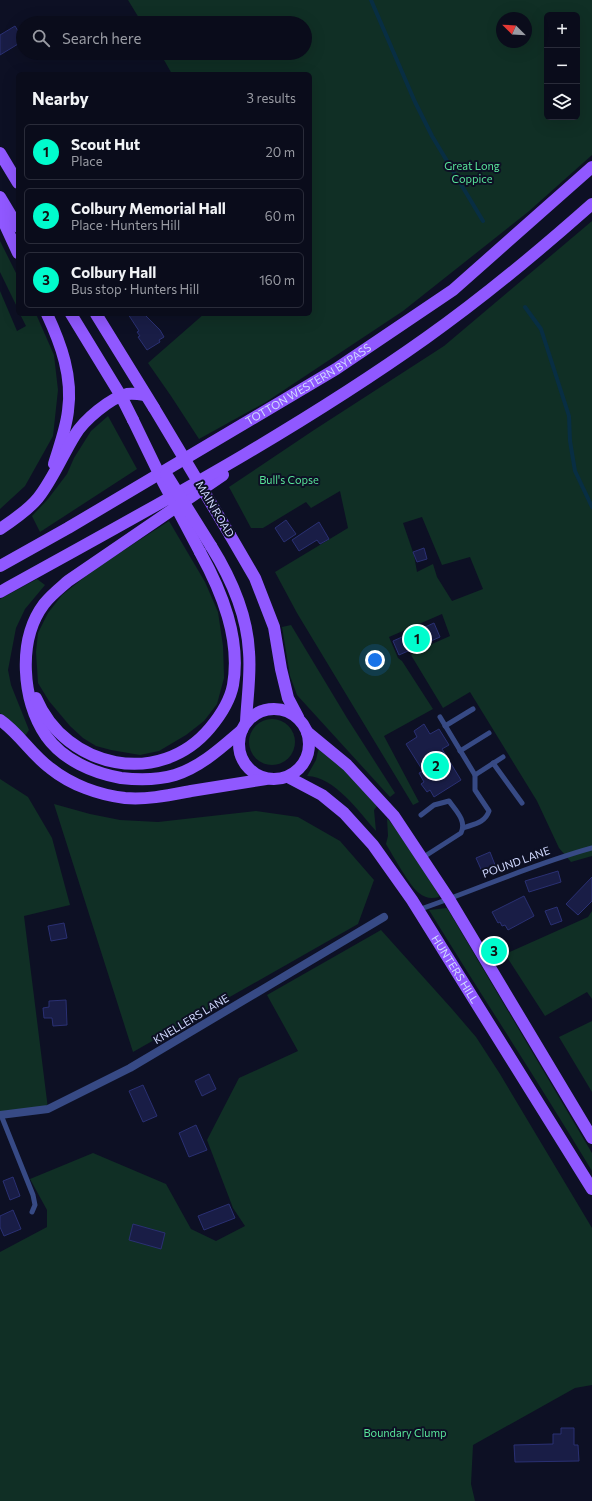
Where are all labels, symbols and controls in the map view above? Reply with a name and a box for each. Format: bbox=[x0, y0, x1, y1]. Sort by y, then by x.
north arrow bbox=[496, 12, 532, 48]
map controls bbox=[544, 12, 580, 120]
button: + bbox=[544, 12, 580, 48]
search box bbox=[16, 16, 312, 60]
icon: search bbox=[30, 27, 52, 49]
text: Search here bbox=[62, 29, 141, 47]
button: − bbox=[544, 48, 580, 84]
button: layers bbox=[544, 84, 580, 120]
text: Nearby bbox=[32, 88, 89, 109]
text: 3 results bbox=[247, 90, 296, 106]
text: Scout Hut bbox=[71, 135, 140, 153]
text: 1 bbox=[43, 144, 49, 160]
text: 20 m bbox=[266, 144, 295, 160]
text: Place bbox=[71, 153, 103, 169]
park label: Great Long Coppice bbox=[444, 159, 500, 185]
text: Colbury Memorial Hall bbox=[71, 199, 226, 217]
text: 2 bbox=[42, 208, 50, 224]
text: 60 m bbox=[265, 208, 295, 224]
text: Place · Hunters Hill bbox=[71, 217, 180, 233]
text: Colbury Hall bbox=[71, 263, 156, 281]
text: 3 bbox=[42, 272, 50, 288]
text: 160 m bbox=[259, 272, 295, 288]
text: Bus stop · Hunters Hill bbox=[71, 281, 199, 297]
street label: TOTTON WESTERN BYPASS bbox=[243, 340, 373, 427]
park label: Bull's Copse bbox=[259, 473, 319, 486]
street label: MAIN ROAD bbox=[194, 478, 237, 539]
pin: 1 bbox=[404, 624, 430, 654]
your location bbox=[365, 650, 385, 670]
pin: 2 bbox=[423, 751, 449, 781]
street label: POUND LANE bbox=[480, 843, 551, 880]
street label: HUNTERS HILL bbox=[429, 932, 482, 1005]
pin: 3 bbox=[481, 936, 507, 966]
street label: KNELLERS LANE bbox=[151, 991, 231, 1046]
park label: Boundary Clump bbox=[364, 1426, 447, 1439]

